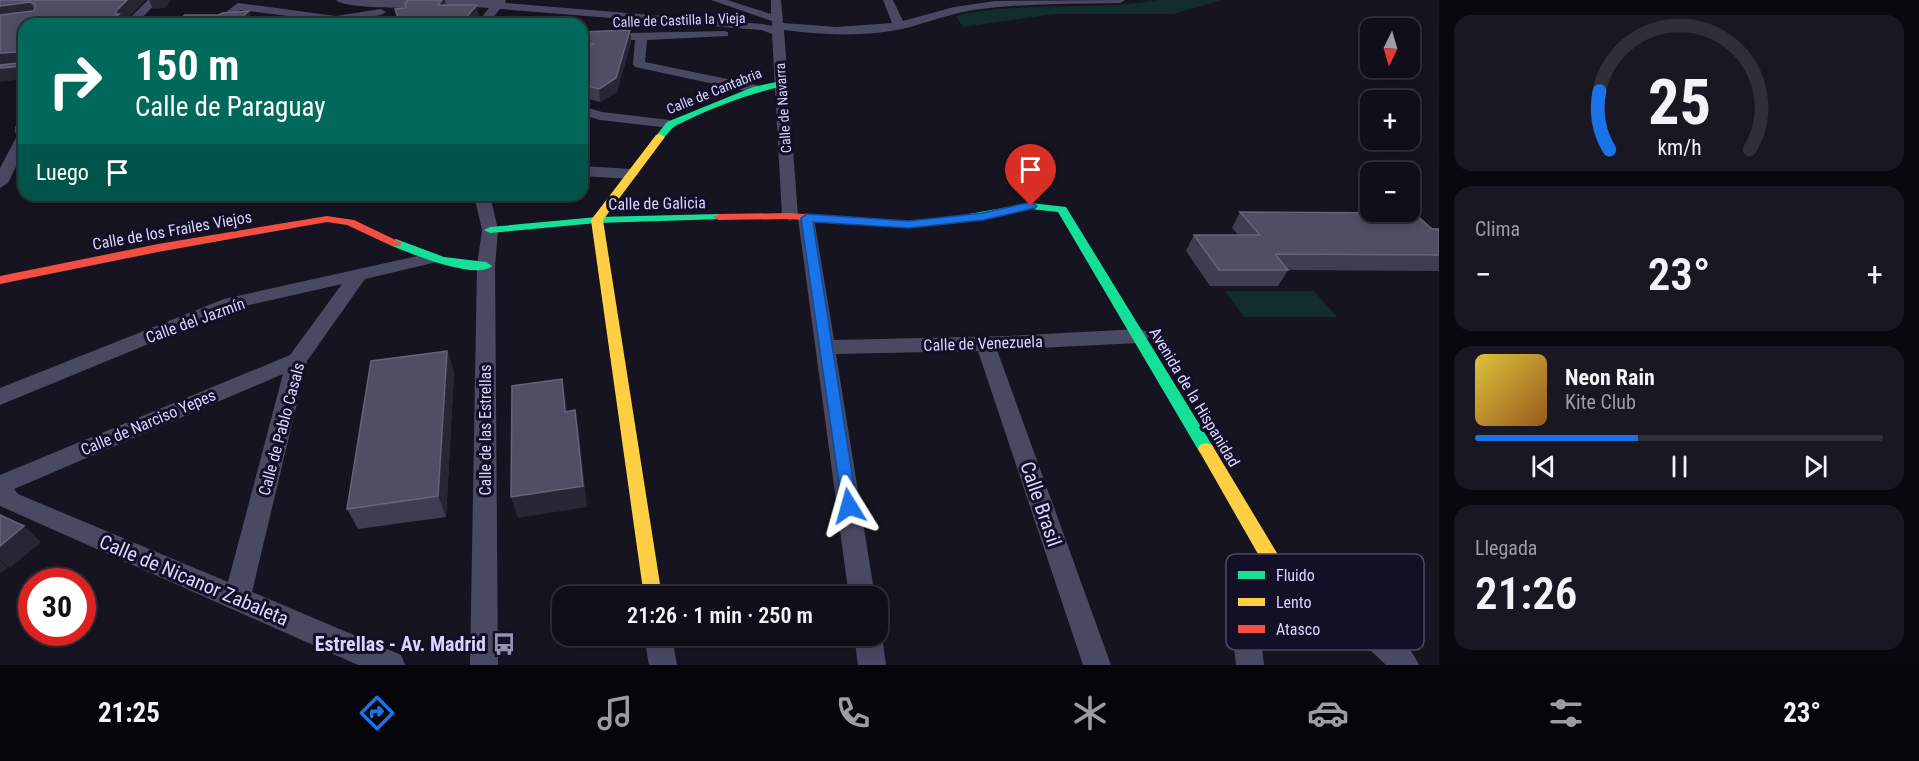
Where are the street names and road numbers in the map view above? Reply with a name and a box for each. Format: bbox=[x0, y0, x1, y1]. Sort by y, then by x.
street label: Calle de Castilla la Vieja bbox=[612, 10, 746, 30]
street label: Calle de Navarra bbox=[772, 62, 794, 154]
street label: Calle de Cantabria bbox=[664, 65, 764, 117]
street label: Calle de Galicia bbox=[608, 193, 706, 214]
street label: Calle de los Frailes Viejos bbox=[91, 207, 253, 254]
street label: Calle del Jazmín bbox=[143, 294, 247, 347]
street label: Avenida de la Hispanidad bbox=[1145, 324, 1244, 470]
street label: Calle de Venezuela bbox=[923, 332, 1043, 355]
street label: Calle de Pablo Casals bbox=[255, 361, 308, 498]
street label: Calle de las Estrellas bbox=[476, 364, 495, 496]
street label: Calle de Narciso Yepes bbox=[78, 385, 219, 459]
street label: Calle Brasil bbox=[1015, 458, 1067, 550]
street label: Calle de Nicanor Zabaleta bbox=[96, 529, 292, 631]

